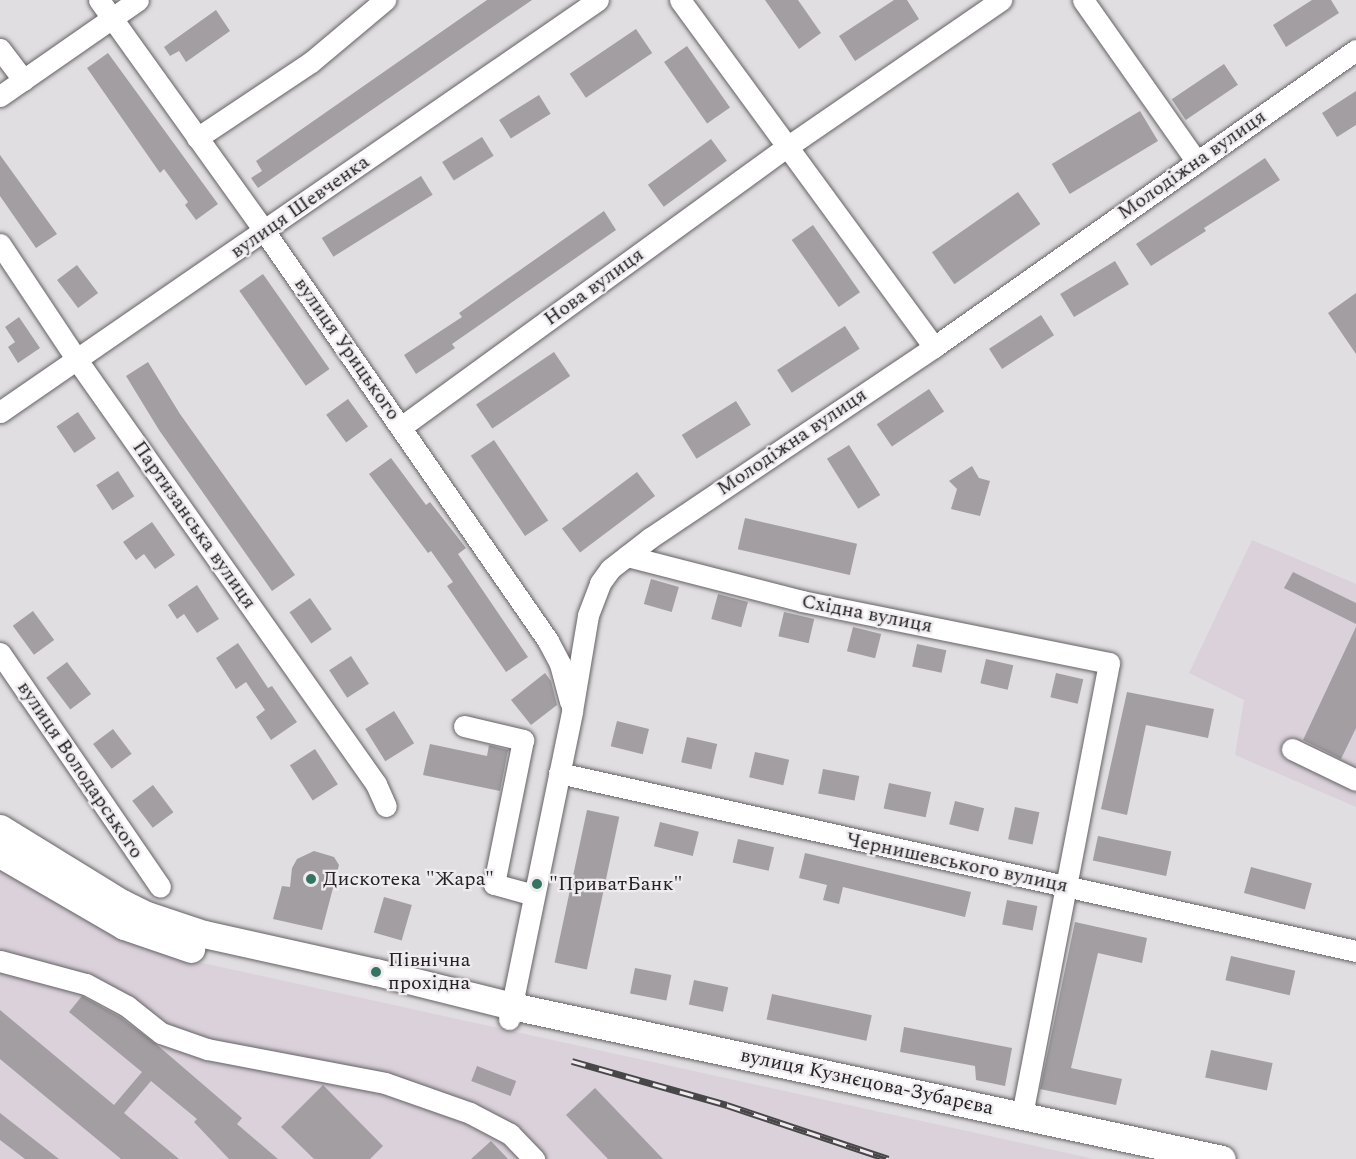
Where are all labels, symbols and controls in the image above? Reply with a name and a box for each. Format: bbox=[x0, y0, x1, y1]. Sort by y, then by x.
street label: Молодіжна вулиця bbox=[1113, 105, 1271, 225]
street label: вулиця Шевченка bbox=[226, 150, 374, 264]
street label: Нова вулиця bbox=[539, 243, 649, 331]
street label: вулиця Урицького bbox=[289, 273, 405, 425]
street label: Молодіжна вулиця bbox=[712, 383, 872, 501]
street label: Партизанська вулиця bbox=[127, 436, 261, 614]
street label: Східна вулиця bbox=[800, 590, 934, 638]
street label: вулиця Володарського bbox=[12, 677, 148, 863]
street label: Чернишевського вулиця bbox=[844, 828, 1070, 898]
place label: Дискотека "Жара" bbox=[323, 867, 494, 891]
marker: Дискотека "Жара" bbox=[304, 872, 318, 886]
place label: "ПриватБанк" bbox=[549, 872, 683, 896]
marker: "ПриватБанк" bbox=[530, 877, 544, 891]
place label: Північна прохідна bbox=[388, 948, 470, 995]
marker: Північна прохідна bbox=[369, 965, 383, 979]
street label: вулиця Кузнєцова-Зубарєва bbox=[738, 1043, 996, 1121]

